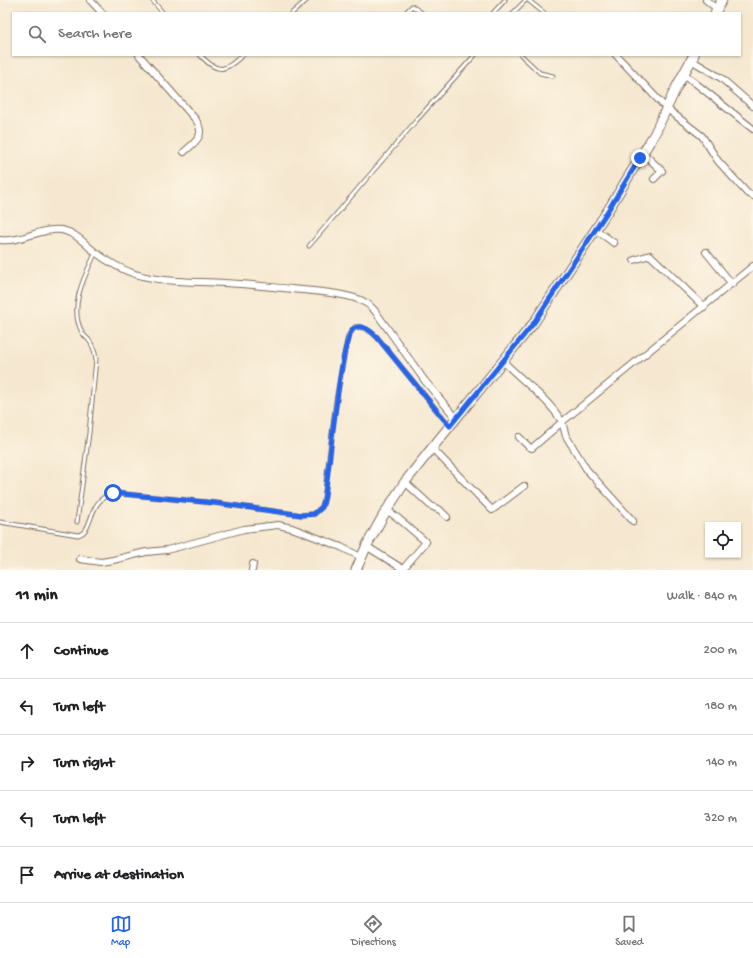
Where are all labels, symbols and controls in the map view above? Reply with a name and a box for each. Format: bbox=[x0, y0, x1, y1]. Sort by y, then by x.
search box bbox=[12, 12, 741, 56]
icon: search bbox=[26, 23, 48, 45]
text: Search here bbox=[58, 25, 132, 43]
route end bbox=[631, 149, 649, 167]
route start bbox=[104, 484, 122, 502]
map controls bbox=[705, 522, 741, 558]
button: locate bbox=[705, 522, 741, 558]
text: 11 min bbox=[16, 586, 58, 606]
text: Walk · 840 m bbox=[667, 589, 737, 604]
icon: ahead bbox=[16, 640, 38, 662]
text: Continue bbox=[54, 642, 108, 660]
text: 200 m bbox=[704, 643, 737, 658]
icon: left bbox=[16, 696, 38, 718]
text: Turn left bbox=[54, 698, 105, 716]
text: 180 m bbox=[705, 699, 737, 714]
icon: right bbox=[16, 752, 38, 774]
text: Turn right bbox=[54, 754, 114, 772]
text: 140 m bbox=[706, 755, 737, 770]
icon: left bbox=[16, 808, 38, 830]
text: Turn left bbox=[54, 810, 105, 828]
text: 320 m bbox=[704, 811, 737, 826]
icon: arrive bbox=[16, 864, 38, 886]
text: Arrive at destination bbox=[54, 866, 184, 884]
tab: Map bbox=[110, 913, 132, 949]
tab: Directions bbox=[351, 913, 396, 949]
tab: Saved bbox=[615, 913, 643, 949]

